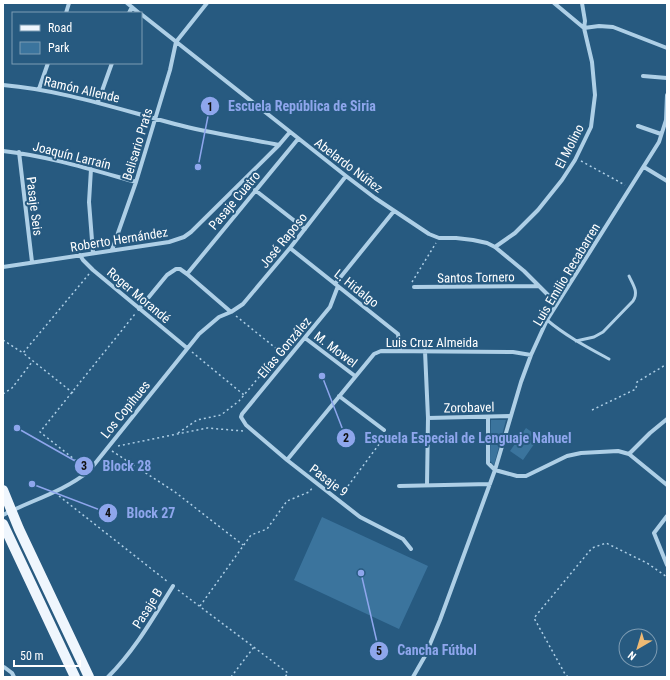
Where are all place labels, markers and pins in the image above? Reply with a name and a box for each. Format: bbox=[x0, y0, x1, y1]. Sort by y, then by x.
callout: Escuela República de Siria bbox=[200, 93, 384, 119]
callout: Escuela Especial de Lenguaje Nahuel bbox=[336, 425, 579, 451]
callout: Block 28 bbox=[74, 453, 159, 479]
callout: Block 27 bbox=[98, 500, 183, 526]
callout: Cancha Fútbol bbox=[369, 638, 484, 664]

